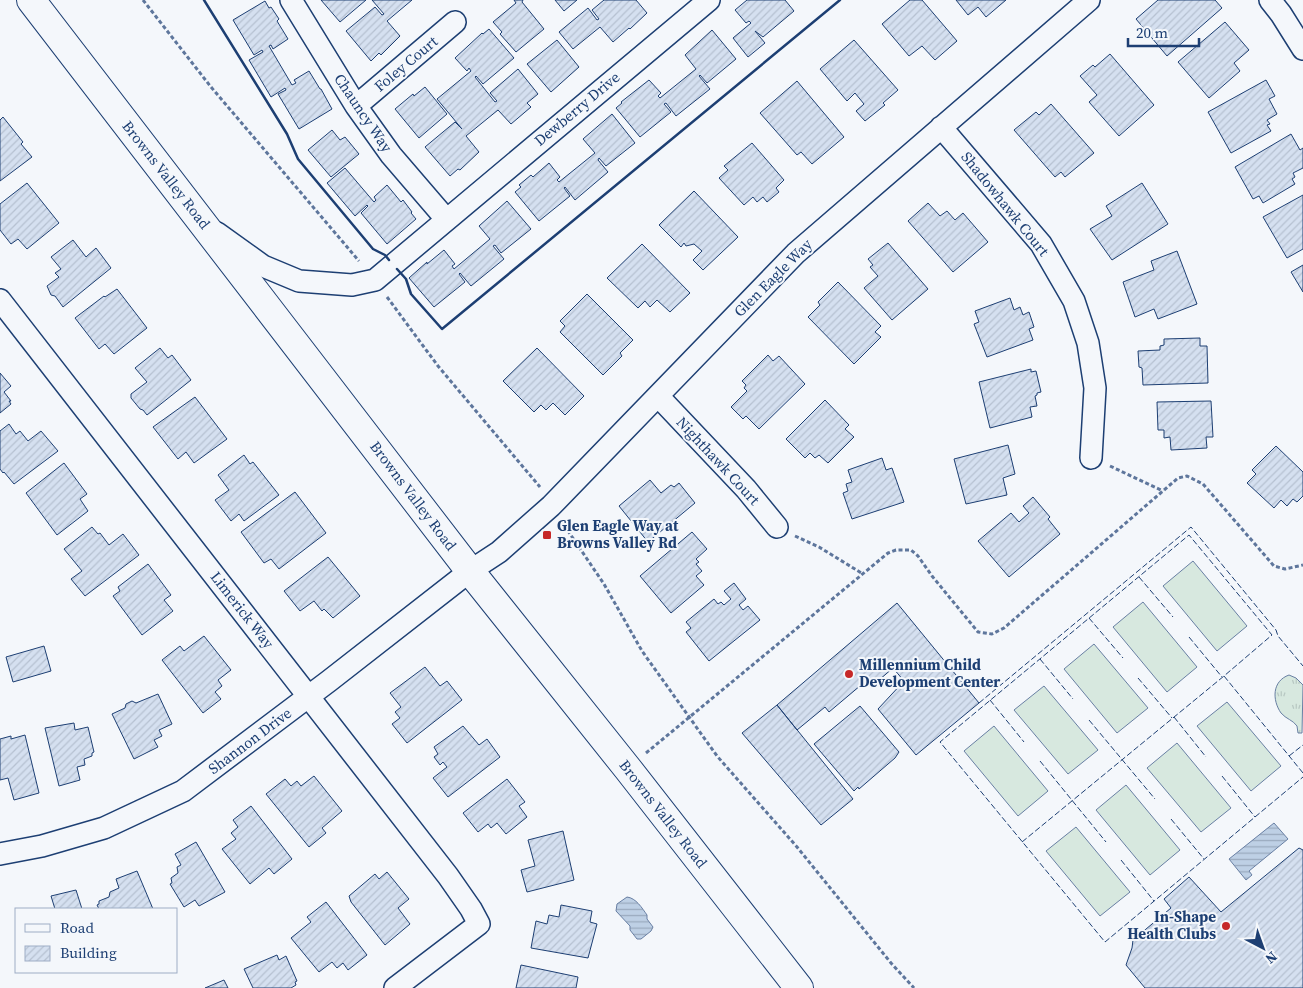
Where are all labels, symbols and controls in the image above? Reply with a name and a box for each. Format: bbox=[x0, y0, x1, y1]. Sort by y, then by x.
scale bar bbox=[1128, 15, 1199, 47]
text: 20 m bbox=[1136, 22, 1168, 43]
street label: Foley Court bbox=[369, 31, 442, 96]
street label: Dewberry Drive bbox=[529, 66, 624, 151]
street label: Chauncy Way bbox=[329, 69, 398, 156]
street label: Browns Valley Road bbox=[117, 116, 216, 234]
street label: Shadowhawk Court bbox=[957, 147, 1054, 261]
street label: Glen Eagle Way bbox=[729, 234, 817, 321]
street label: Nighthawk Court bbox=[672, 412, 765, 510]
street label: Browns Valley Road bbox=[365, 437, 462, 555]
place label: Glen Eagle Way at Browns Valley Rd bbox=[557, 515, 679, 553]
marker: Glen Eagle Way at Browns Valley Rd bbox=[541, 529, 553, 541]
street label: Limerick Way bbox=[206, 567, 279, 653]
place label: Millennium Child Development Center bbox=[859, 654, 1000, 692]
marker: Millennium Child Development Center bbox=[843, 668, 855, 680]
street label: Shannon Drive bbox=[204, 702, 296, 779]
street label: Browns Valley Road bbox=[614, 755, 713, 873]
place label: In-Shape Health Clubs bbox=[1127, 906, 1216, 944]
legend bbox=[15, 908, 178, 973]
text: Road bbox=[60, 917, 94, 938]
marker: In-Shape Health Clubs bbox=[1220, 920, 1232, 932]
north arrow bbox=[1238, 923, 1288, 973]
text: Building bbox=[60, 942, 117, 963]
text: N bbox=[1261, 947, 1282, 969]

